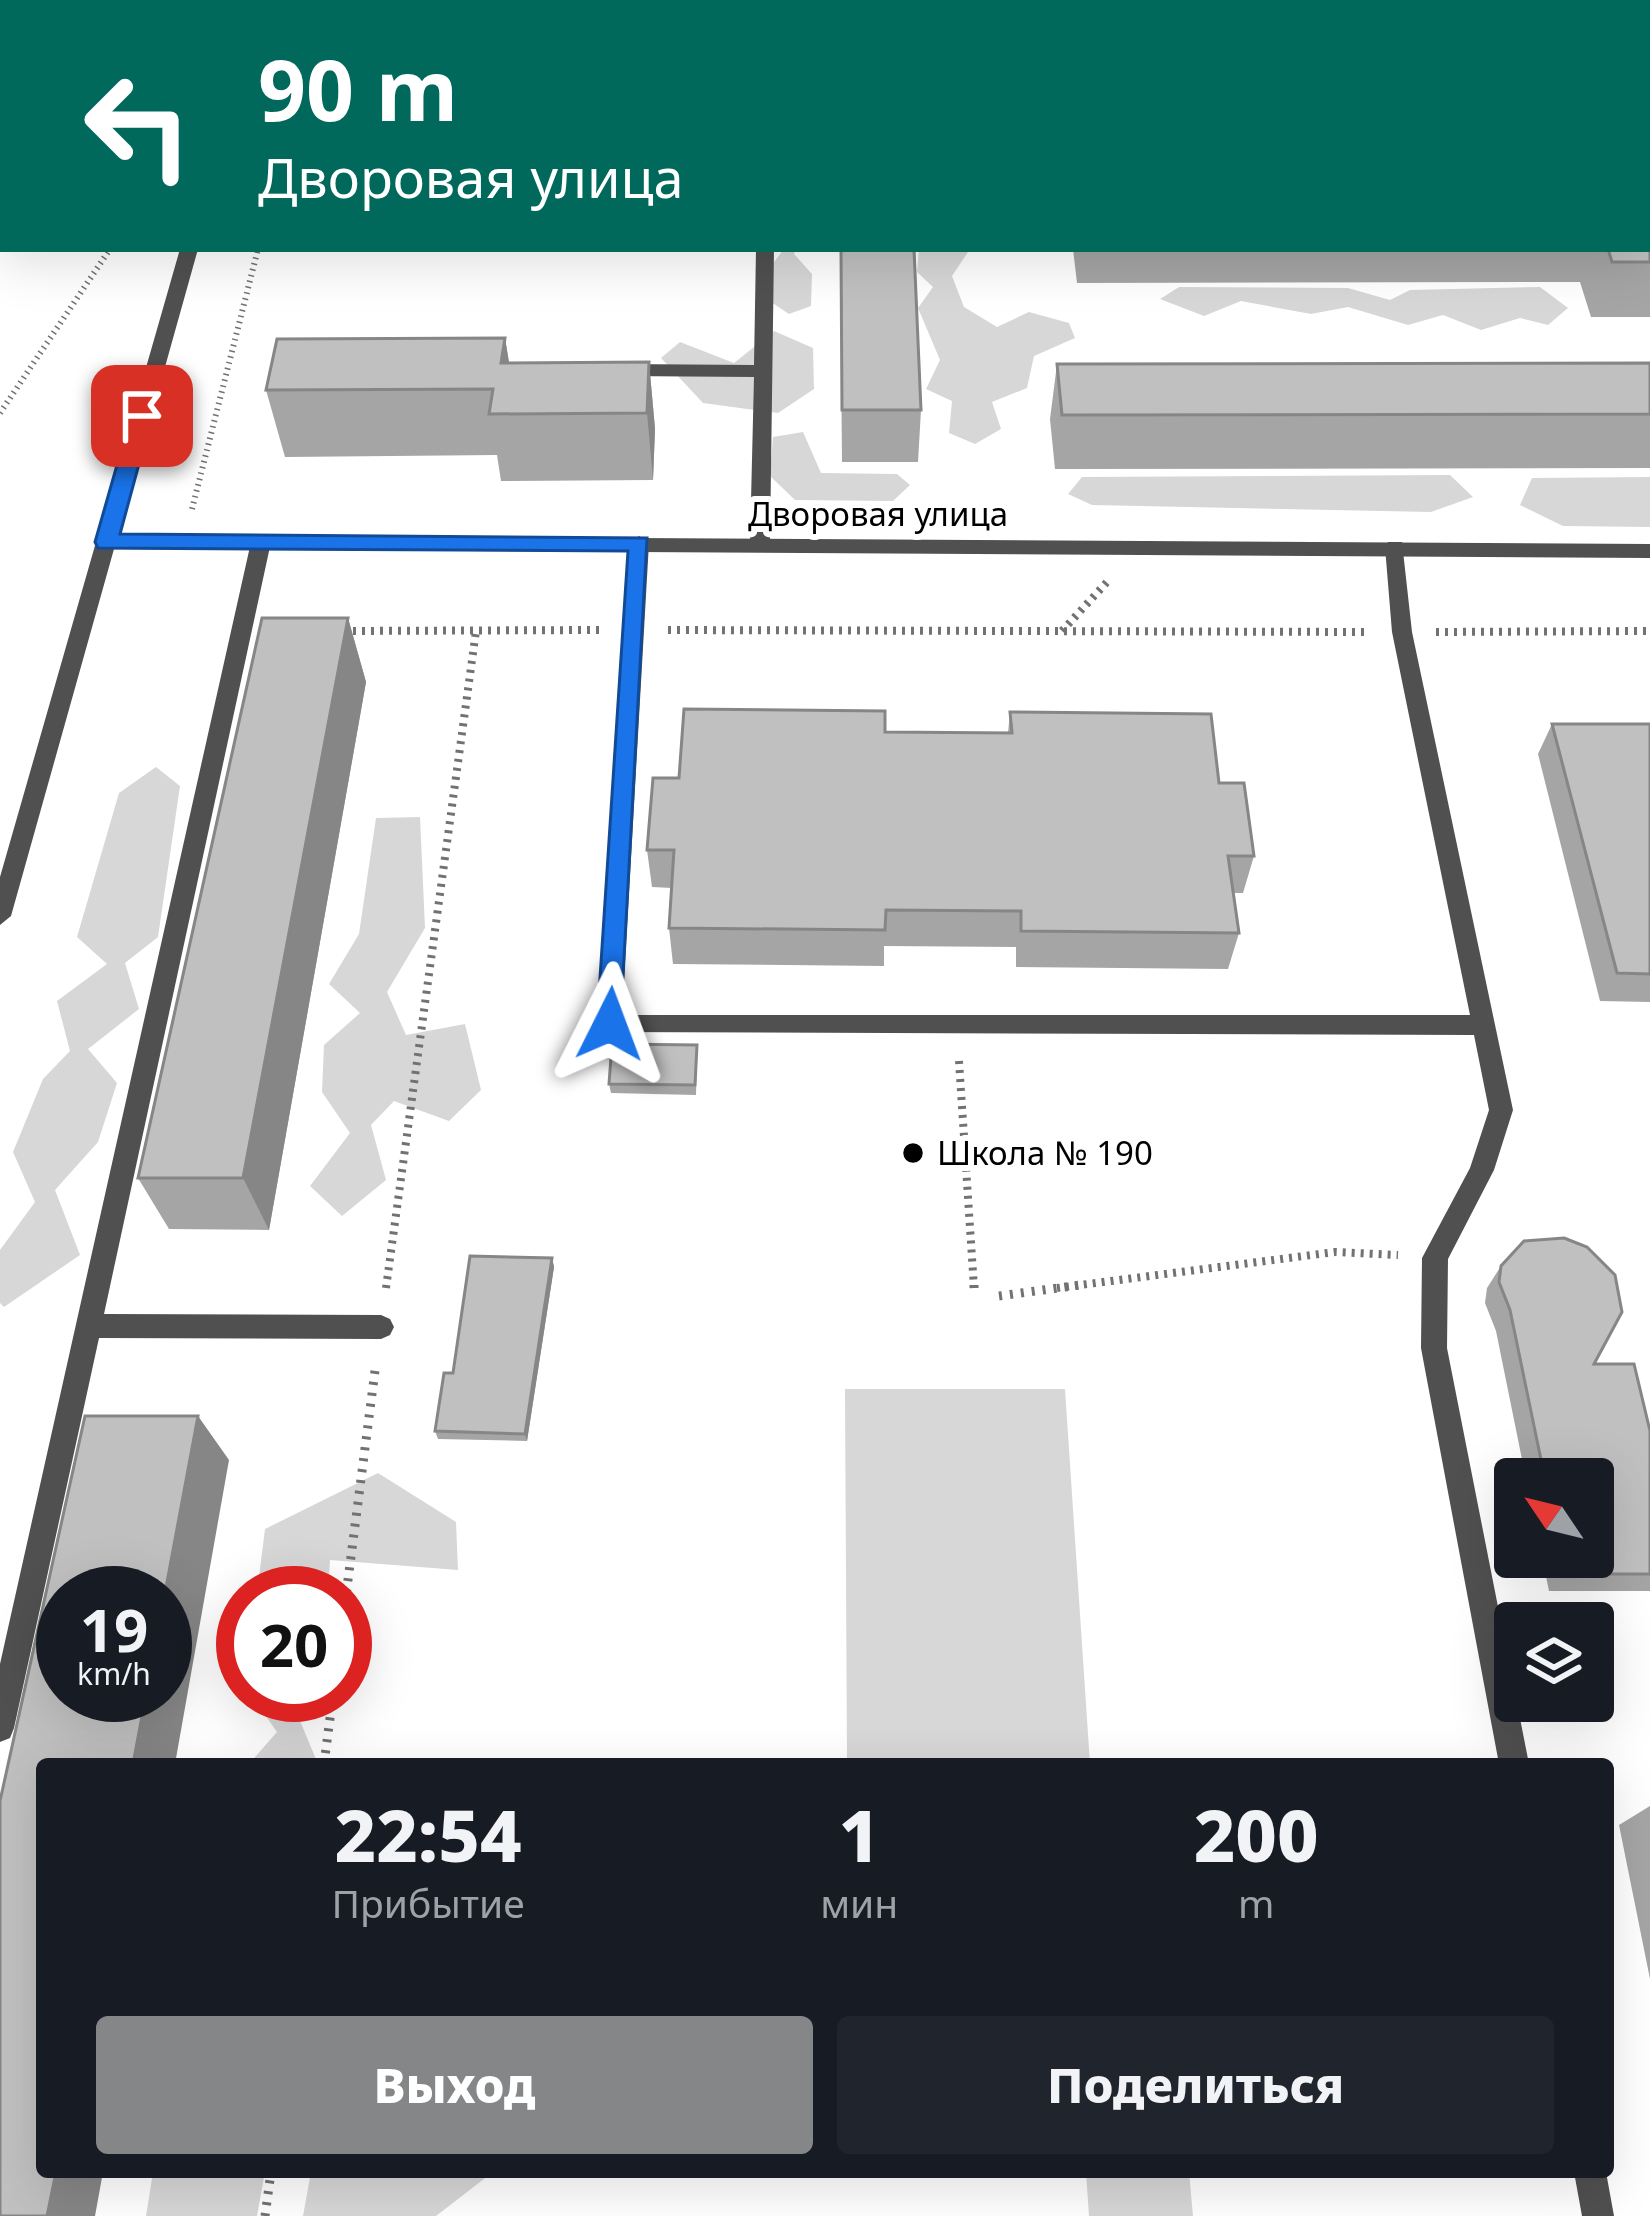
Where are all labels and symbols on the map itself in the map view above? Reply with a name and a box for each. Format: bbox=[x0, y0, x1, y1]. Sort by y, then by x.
pin bbox=[91, 365, 193, 467]
street label: Дворовая улица bbox=[748, 491, 1008, 536]
position arrow bbox=[547, 961, 673, 1087]
place label: Школа № 190 bbox=[937, 1130, 1153, 1175]
marker: Школа № 190 bbox=[900, 1140, 926, 1166]
north arrow bbox=[1494, 1458, 1614, 1578]
speed limit sign: 20 bbox=[216, 1566, 372, 1722]

